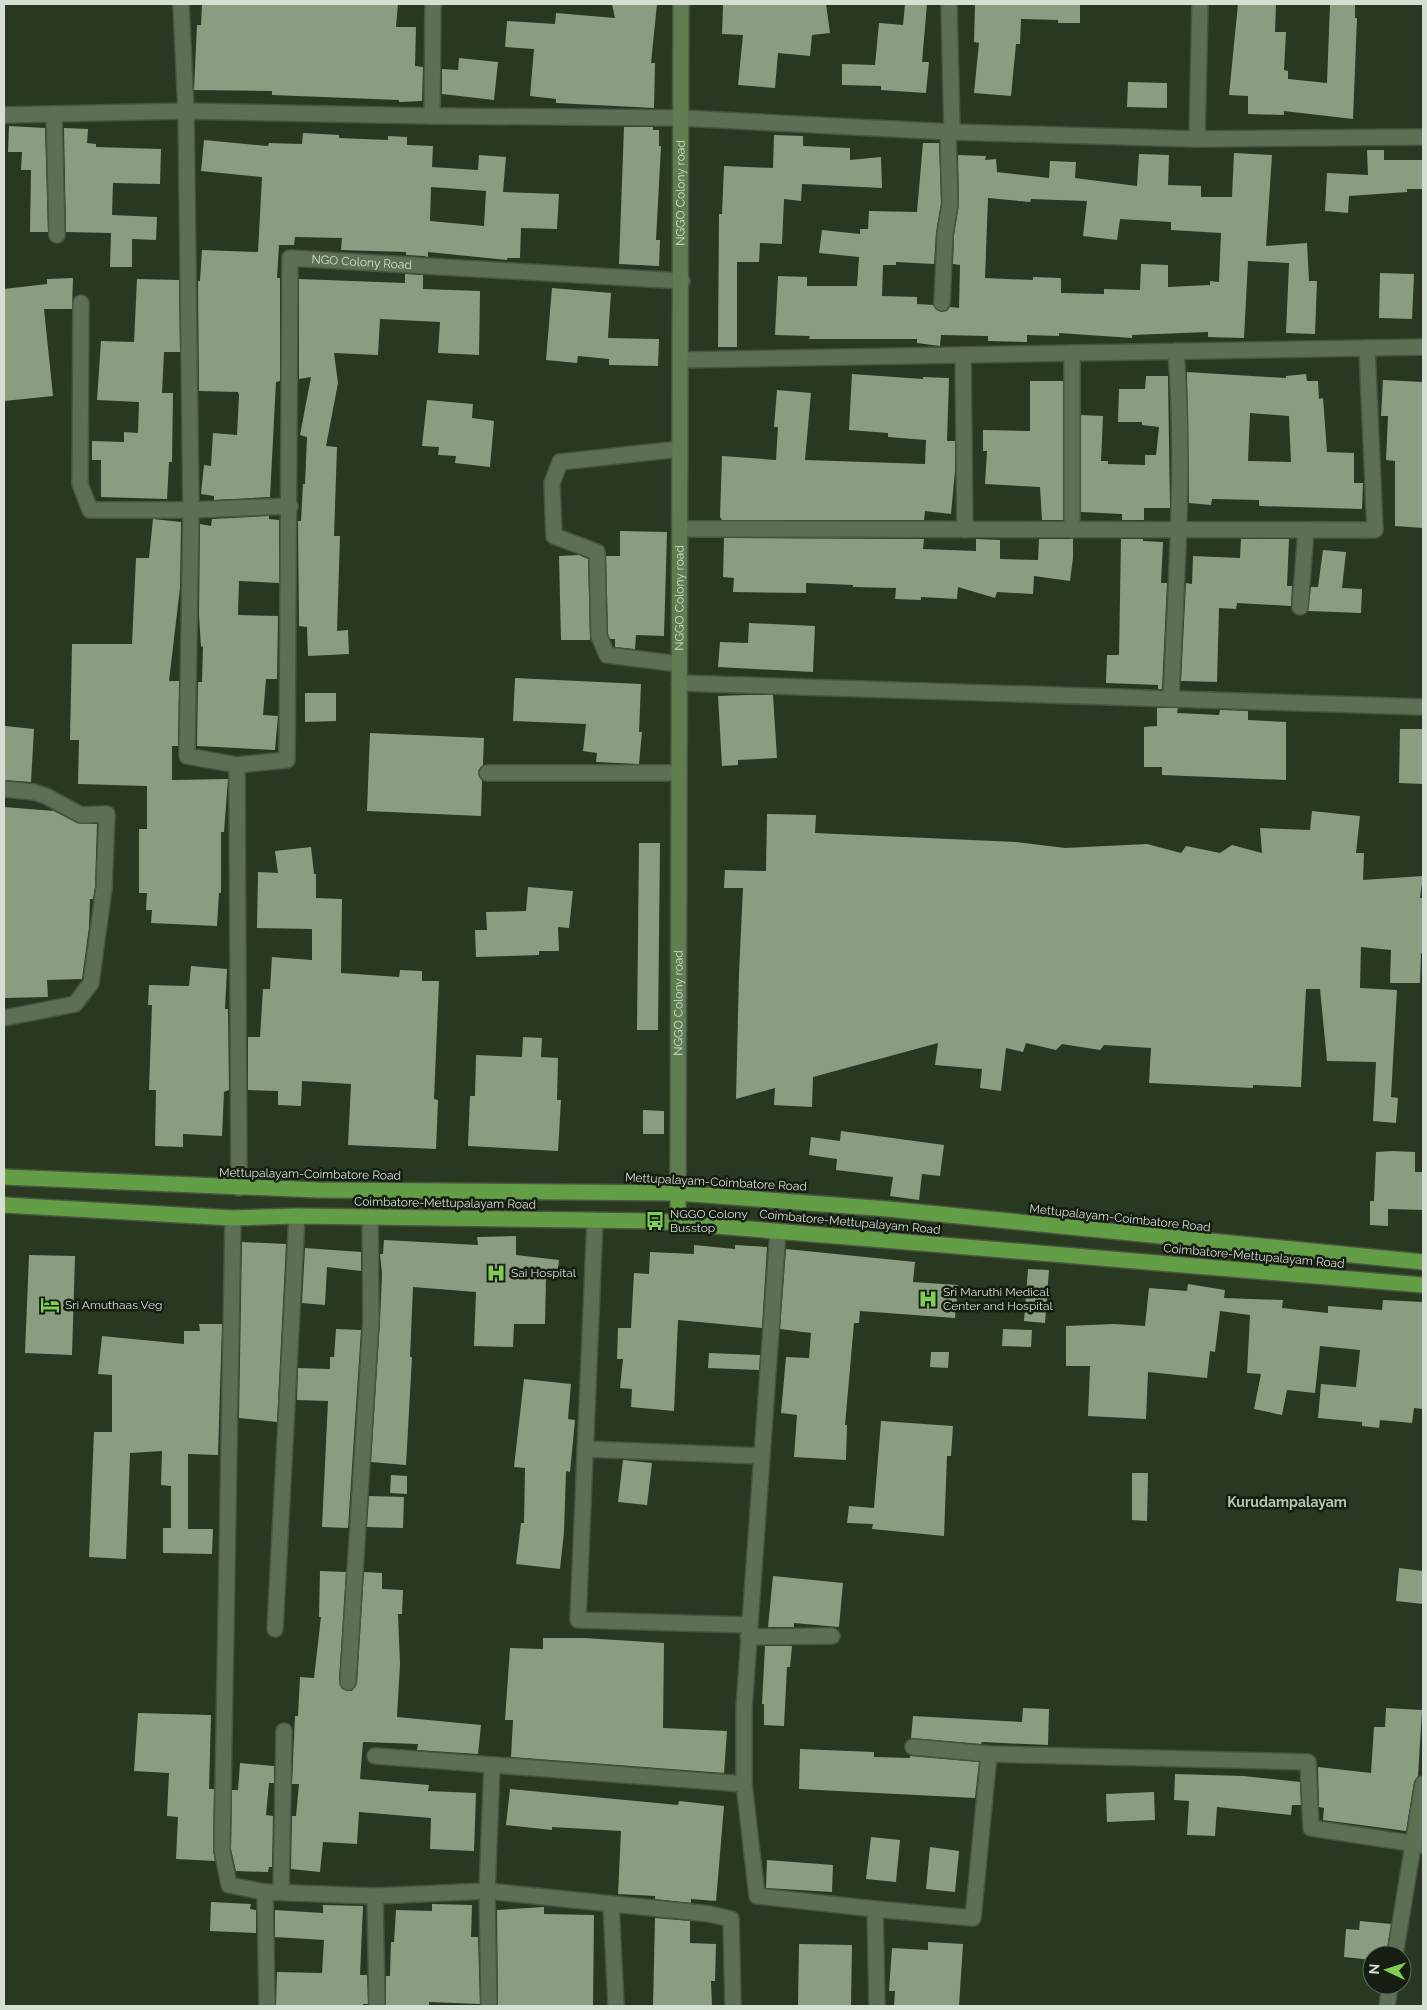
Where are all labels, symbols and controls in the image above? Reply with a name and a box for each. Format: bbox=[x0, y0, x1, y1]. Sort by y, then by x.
street label: NGGO Colony road bbox=[673, 140, 688, 246]
street label: NGO Colony Road bbox=[311, 252, 412, 272]
street label: NGGO Colony road bbox=[672, 545, 687, 651]
street label: NGGO Colony road bbox=[671, 950, 686, 1056]
street label: Mettupalayam-Coimbatore Road bbox=[219, 1165, 401, 1183]
street label: Mettupalayam-Coimbatore Road bbox=[625, 1170, 807, 1194]
street label: Coimbatore-Mettupalayam Road bbox=[354, 1194, 536, 1212]
street label: Mettupalayam-Coimbatore Road bbox=[1029, 1202, 1211, 1234]
place label: NGGO Colony Busstop bbox=[670, 1207, 748, 1235]
street label: Coimbatore-Mettupalayam Road bbox=[759, 1207, 941, 1237]
bus stop icon: NGGO Colony Busstop bbox=[644, 1210, 666, 1232]
street label: Coimbatore-Mettupalayam Road bbox=[1163, 1241, 1345, 1271]
hospital icon: Sai Hospital bbox=[485, 1262, 507, 1284]
place label: Sai Hospital bbox=[511, 1266, 577, 1280]
place label: Sri Maruthi Medical Center and Hospital bbox=[943, 1285, 1053, 1313]
hospital icon: Sri Maruthi Medical Center and Hospital bbox=[917, 1288, 939, 1310]
hotel icon: Sri Amuthaas Veg bbox=[39, 1294, 61, 1316]
place label: Sri Amuthaas Veg bbox=[65, 1298, 162, 1312]
district label: Kurudampalayam bbox=[1227, 1494, 1347, 1510]
north arrow bbox=[1362, 1945, 1412, 1995]
text: N bbox=[1366, 1963, 1382, 1975]

